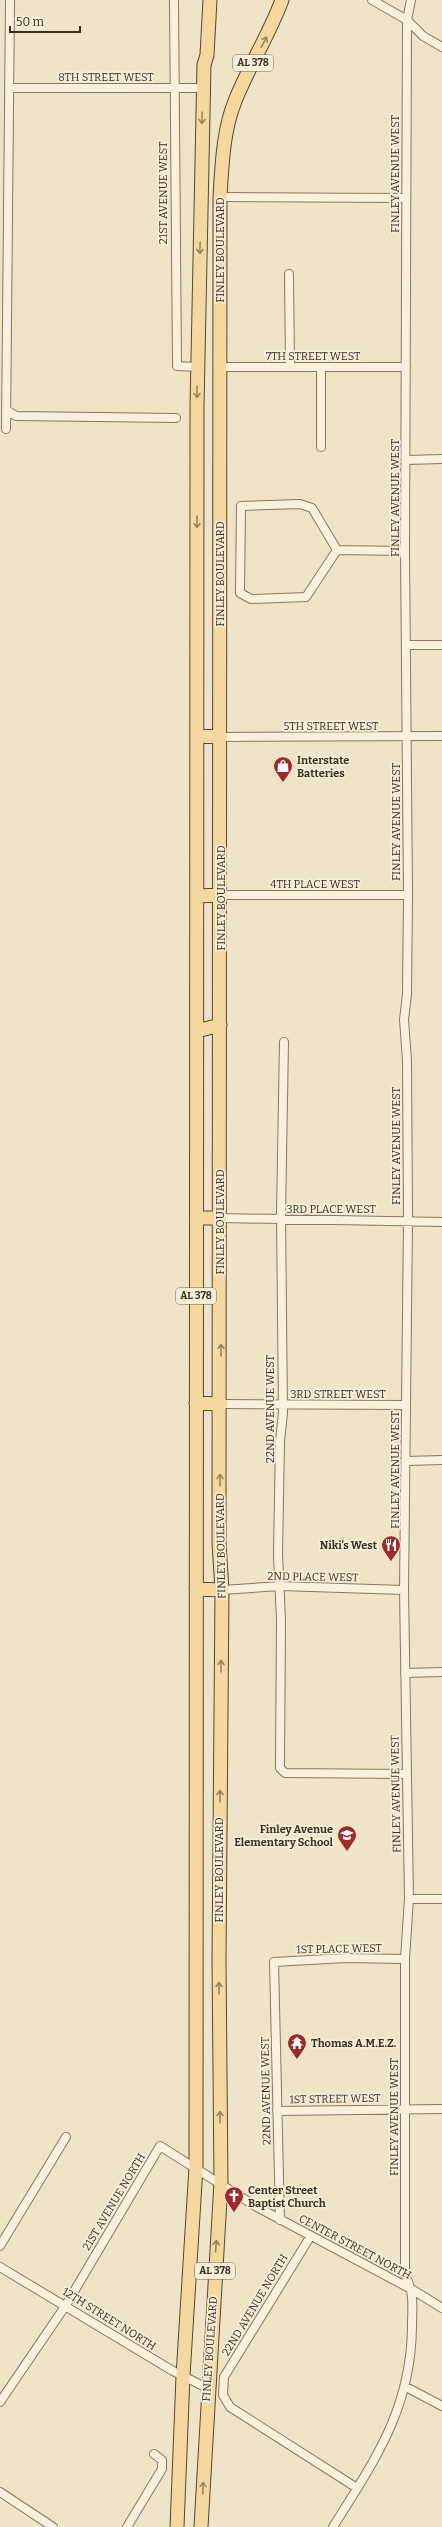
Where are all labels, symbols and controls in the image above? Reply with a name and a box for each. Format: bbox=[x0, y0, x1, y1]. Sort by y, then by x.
scale bar bbox=[10, 8, 80, 34]
text: 50 m bbox=[16, 15, 45, 29]
one-way arrow bbox=[261, 36, 269, 48]
road number: AL 378 bbox=[233, 55, 273, 71]
street label: 8TH STREET WEST bbox=[58, 71, 154, 84]
one-way arrow bbox=[199, 111, 206, 124]
street label: FINLEY AVENUE WEST bbox=[389, 115, 402, 233]
street label: 21ST AVENUE WEST bbox=[157, 141, 170, 244]
street label: FINLEY BOULEVARD bbox=[214, 197, 227, 303]
one-way arrow bbox=[196, 241, 203, 254]
street label: 7TH STREET WEST bbox=[266, 350, 361, 363]
one-way arrow bbox=[193, 385, 201, 398]
street label: FINLEY AVENUE WEST bbox=[389, 439, 402, 557]
one-way arrow bbox=[193, 515, 201, 528]
street label: FINLEY BOULEVARD bbox=[214, 521, 227, 627]
street label: 5TH STREET WEST bbox=[283, 720, 379, 733]
place label: Interstate Batteries bbox=[297, 754, 349, 780]
shop icon: Interstate Batteries bbox=[272, 755, 294, 783]
street label: FINLEY AVENUE WEST bbox=[390, 763, 403, 881]
street label: FINLEY BOULEVARD bbox=[215, 845, 228, 951]
street label: 4TH PLACE WEST bbox=[270, 878, 361, 891]
street label: FINLEY AVENUE WEST bbox=[390, 1087, 403, 1205]
street label: FINLEY BOULEVARD bbox=[214, 1169, 227, 1275]
street label: 3RD PLACE WEST bbox=[286, 1203, 376, 1216]
road number: AL 378 bbox=[176, 1288, 216, 1304]
one-way arrow bbox=[217, 1344, 225, 1357]
street label: 22ND AVENUE WEST bbox=[264, 1354, 277, 1463]
street label: 3RD STREET WEST bbox=[290, 1388, 386, 1401]
street label: FINLEY AVENUE WEST bbox=[389, 1411, 402, 1529]
one-way arrow bbox=[216, 1474, 224, 1487]
street label: FINLEY BOULEVARD bbox=[214, 1493, 228, 1599]
restaurant icon: Niki’s West bbox=[380, 1534, 402, 1562]
place label: Niki’s West bbox=[320, 1539, 378, 1552]
street label: 2ND PLACE WEST bbox=[267, 1570, 359, 1584]
one-way arrow bbox=[217, 1660, 225, 1673]
street label: FINLEY AVENUE WEST bbox=[388, 1734, 404, 1853]
one-way arrow bbox=[216, 1790, 224, 1803]
street label: FINLEY BOULEVARD bbox=[213, 1817, 226, 1923]
place label: Finley Avenue Elementary School bbox=[234, 1823, 334, 1849]
school or university icon: Finley Avenue Elementary School bbox=[336, 1824, 358, 1852]
street label: 1ST PLACE WEST bbox=[296, 1942, 383, 1956]
one-way arrow bbox=[215, 1982, 223, 1995]
temple icon: Thomas A.M.E.Z. bbox=[286, 2032, 308, 2060]
street label: 22ND AVENUE WEST bbox=[259, 2036, 273, 2145]
place label: Thomas A.M.E.Z. bbox=[311, 2037, 397, 2050]
street label: FINLEY AVENUE WEST bbox=[388, 2058, 401, 2176]
street label: 1ST STREET WEST bbox=[289, 2092, 381, 2106]
one-way arrow bbox=[216, 2111, 224, 2124]
street label: 21ST AVENUE NORTH bbox=[80, 2151, 148, 2253]
place label: Center Street Baptist Church bbox=[248, 2184, 326, 2210]
church icon: Center Street Baptist Church bbox=[223, 2185, 245, 2213]
street label: CENTER STREET NORTH bbox=[297, 2212, 414, 2282]
one-way arrow bbox=[213, 2240, 220, 2253]
street label: 22ND AVENUE NORTH bbox=[219, 2252, 291, 2358]
road number: AL 378 bbox=[195, 2263, 235, 2279]
street label: 12TH STREET NORTH bbox=[60, 2285, 158, 2353]
street label: FINLEY BOULEVARD bbox=[200, 2296, 220, 2402]
one-way arrow bbox=[199, 2482, 206, 2495]

